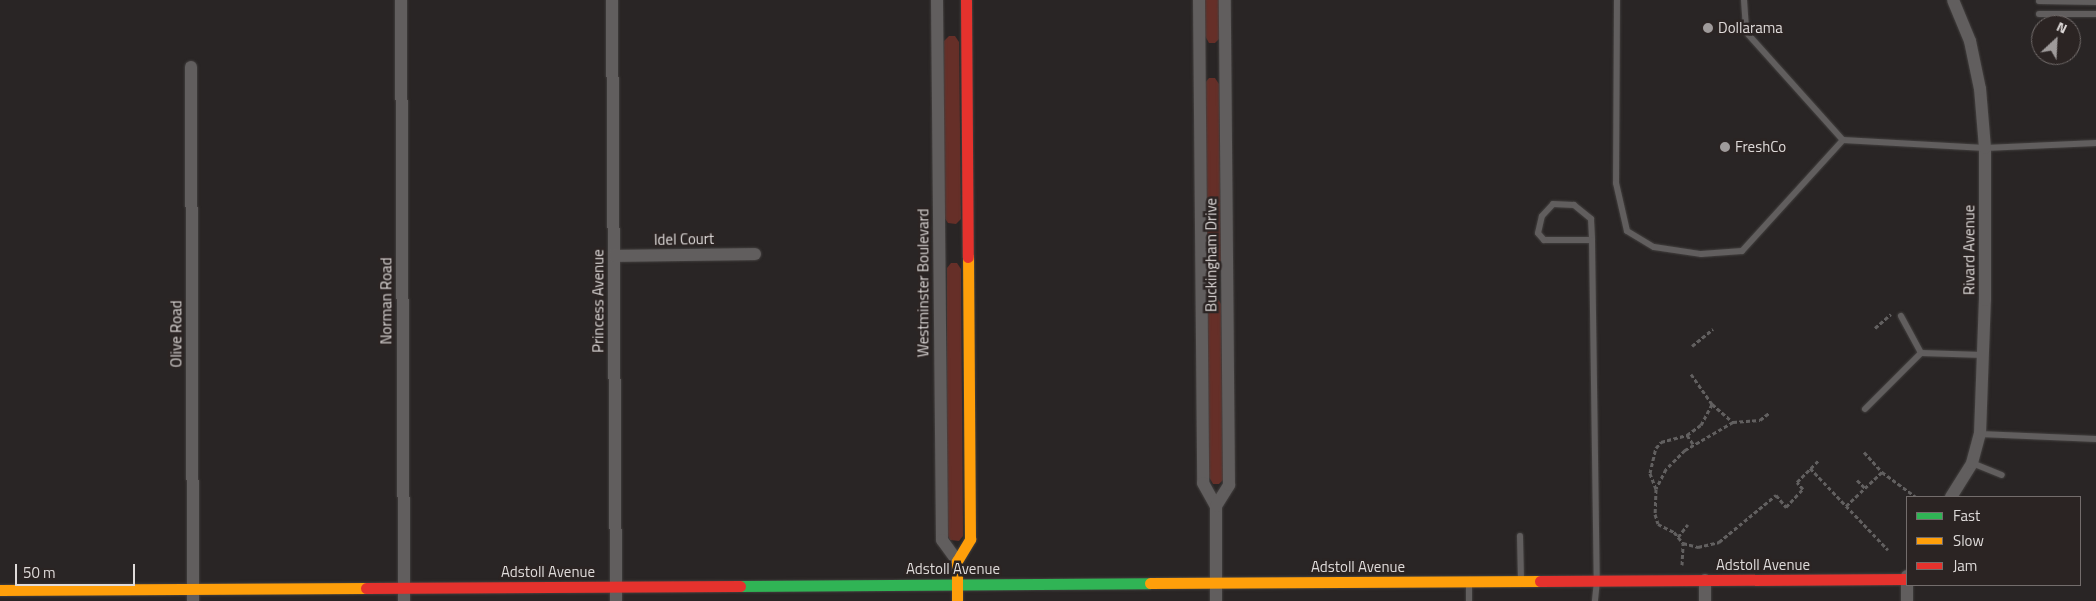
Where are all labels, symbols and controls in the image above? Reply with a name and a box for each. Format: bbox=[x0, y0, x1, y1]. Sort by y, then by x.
north arrow bbox=[2031, 15, 2081, 65]
text: N bbox=[2053, 15, 2071, 38]
place label: Dollarama bbox=[1718, 19, 1783, 37]
marker: Dollarama bbox=[1702, 22, 1714, 34]
place label: FreshCo bbox=[1735, 138, 1786, 156]
marker: FreshCo bbox=[1719, 141, 1731, 153]
street label: Buckingham Drive bbox=[1202, 198, 1220, 312]
street label: Rivard Avenue bbox=[1960, 205, 1978, 295]
street label: Westminster Boulevard bbox=[914, 209, 932, 357]
street label: Idel Court bbox=[654, 229, 714, 249]
street label: Princess Avenue bbox=[589, 249, 607, 353]
street label: Norman Road bbox=[377, 257, 395, 345]
street label: Olive Road bbox=[167, 300, 185, 368]
legend bbox=[1906, 496, 2081, 586]
text: Fast bbox=[1953, 504, 1980, 527]
text: Slow bbox=[1953, 529, 1984, 552]
scale bar bbox=[18, 554, 138, 586]
text: Jam bbox=[1953, 554, 1977, 577]
street label: Adstoll Avenue bbox=[1716, 556, 1810, 574]
street label: Adstoll Avenue bbox=[1311, 558, 1405, 576]
street label: Adstoll Avenue bbox=[906, 560, 1000, 578]
text: 50 m bbox=[23, 561, 56, 584]
street label: Adstoll Avenue bbox=[501, 563, 595, 581]

